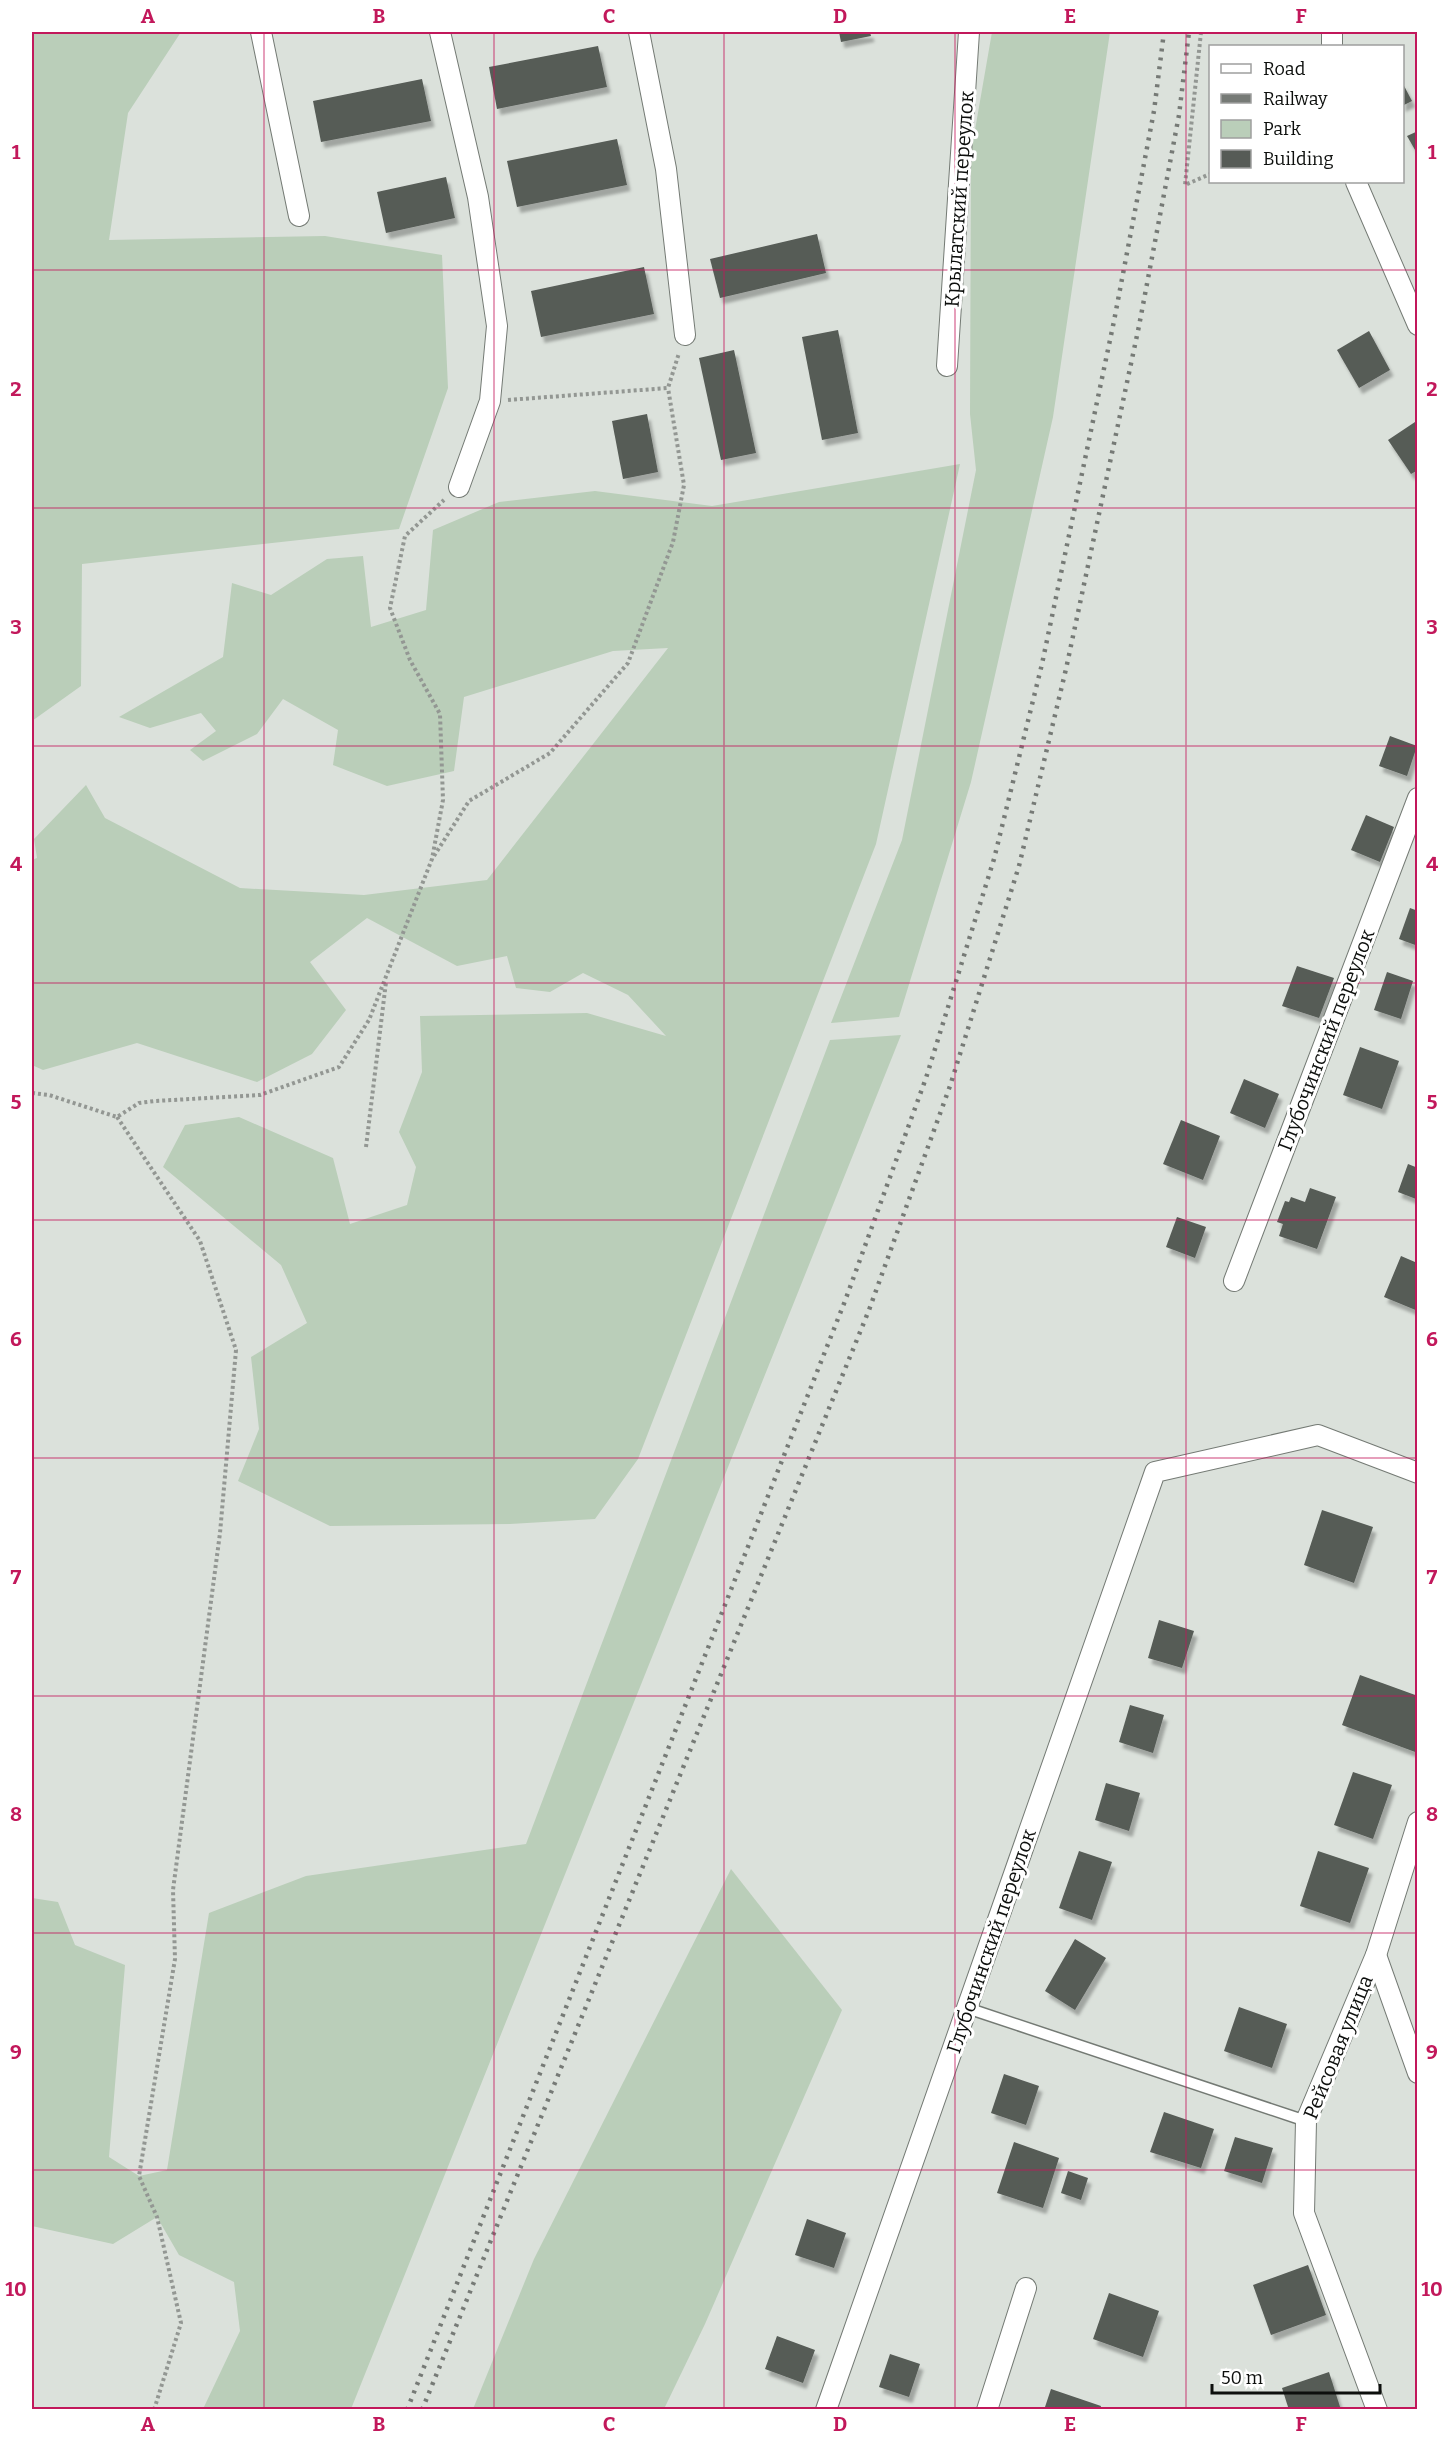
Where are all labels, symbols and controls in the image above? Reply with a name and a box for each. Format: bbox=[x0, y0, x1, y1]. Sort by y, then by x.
text: A bbox=[141, 4, 156, 28]
text: B bbox=[373, 4, 386, 28]
text: C bbox=[603, 4, 615, 28]
text: D bbox=[833, 4, 847, 28]
text: E bbox=[1064, 4, 1076, 28]
text: F bbox=[1295, 4, 1307, 28]
legend bbox=[1209, 45, 1404, 183]
text: Road bbox=[1263, 58, 1306, 80]
text: Railway bbox=[1263, 88, 1328, 110]
street label: Крылатский переулок bbox=[939, 90, 979, 308]
text: Park bbox=[1263, 118, 1302, 140]
text: 1 bbox=[12, 140, 21, 164]
text: 1 bbox=[1428, 140, 1437, 164]
text: Building bbox=[1263, 148, 1334, 170]
text: 2 bbox=[10, 377, 22, 401]
text: 2 bbox=[1426, 377, 1438, 401]
text: 3 bbox=[10, 615, 22, 639]
text: 3 bbox=[1426, 615, 1438, 639]
text: 4 bbox=[10, 852, 22, 876]
text: 4 bbox=[1426, 852, 1438, 876]
street label: Глубочинский переулок bbox=[1273, 925, 1380, 1154]
text: 5 bbox=[11, 1090, 22, 1114]
text: 5 bbox=[1427, 1090, 1438, 1114]
text: 6 bbox=[10, 1327, 22, 1351]
text: 6 bbox=[1426, 1327, 1438, 1351]
text: 7 bbox=[11, 1565, 22, 1589]
text: 7 bbox=[1427, 1565, 1438, 1589]
text: 8 bbox=[10, 1802, 22, 1826]
text: 8 bbox=[1426, 1802, 1438, 1826]
street label: Глубочинский переулок bbox=[941, 1825, 1041, 2056]
street label: Рейсовая улица bbox=[1298, 1971, 1378, 2123]
text: 9 bbox=[10, 2040, 22, 2064]
text: 9 bbox=[1426, 2040, 1438, 2064]
text: 10 bbox=[5, 2277, 27, 2301]
text: 10 bbox=[1421, 2277, 1443, 2301]
scale bar bbox=[1212, 2357, 1380, 2395]
text: 50 m bbox=[1221, 2367, 1263, 2389]
text: A bbox=[141, 2412, 156, 2436]
text: B bbox=[373, 2412, 386, 2436]
text: C bbox=[603, 2412, 615, 2436]
text: D bbox=[833, 2412, 847, 2436]
text: E bbox=[1064, 2412, 1076, 2436]
text: F bbox=[1295, 2412, 1307, 2436]

